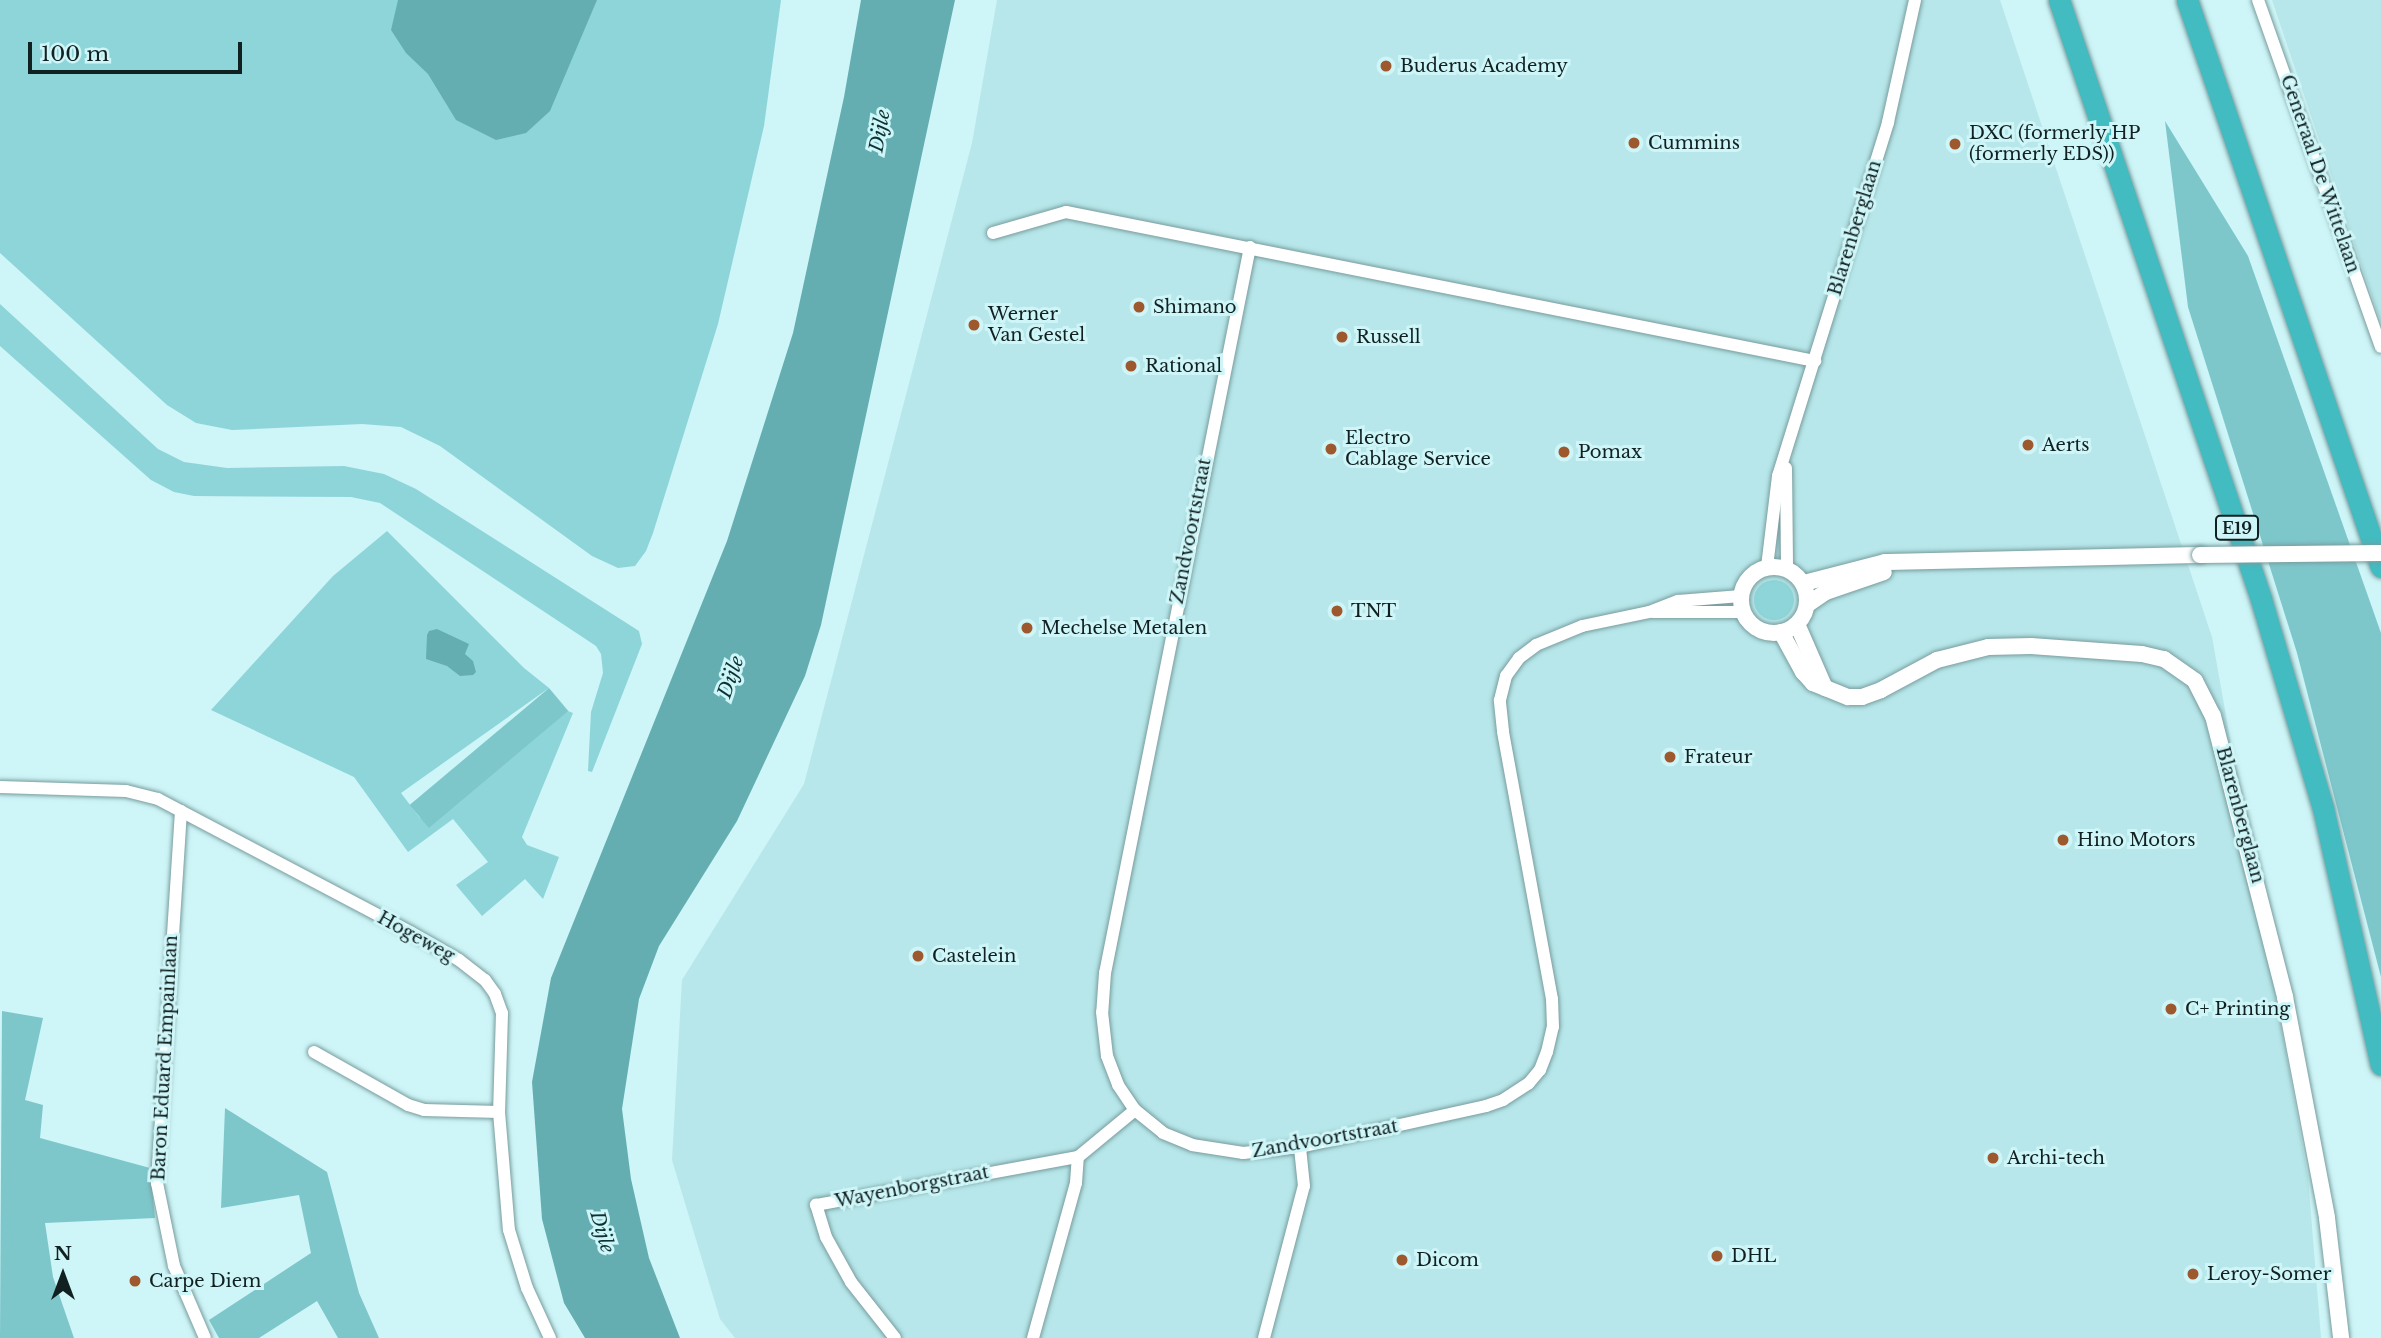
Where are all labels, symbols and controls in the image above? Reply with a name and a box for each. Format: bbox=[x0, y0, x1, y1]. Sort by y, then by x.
scale bar bbox=[32, 28, 245, 72]
text: 100 m bbox=[41, 41, 109, 67]
place label: Buderus Academy bbox=[1400, 55, 1568, 77]
marker: Buderus Academy bbox=[1378, 58, 1394, 74]
street label: Generaal De Wittelaan bbox=[2276, 72, 2364, 276]
water label: Dijle bbox=[865, 108, 895, 154]
place label: DXC (formerly HP (formerly EDS)) bbox=[1969, 123, 2141, 166]
place label: Cummins bbox=[1648, 132, 1740, 154]
marker: Cummins bbox=[1626, 135, 1642, 151]
marker: DXC (formerly HP (formerly EDS)) bbox=[1947, 136, 1963, 152]
street label: Blarenberglaan bbox=[1824, 158, 1886, 298]
place label: Shimano bbox=[1153, 296, 1237, 318]
marker: Shimano bbox=[1131, 299, 1147, 315]
place label: Werner Van Gestel bbox=[988, 304, 1085, 346]
marker: Werner Van Gestel bbox=[966, 317, 982, 333]
place label: Russell bbox=[1356, 326, 1421, 348]
marker: Russell bbox=[1334, 329, 1350, 345]
place label: Rational bbox=[1145, 355, 1222, 377]
marker: Rational bbox=[1123, 358, 1139, 374]
place label: Electro Cablage Service bbox=[1345, 428, 1491, 471]
place label: Aerts bbox=[2042, 434, 2089, 456]
marker: Aerts bbox=[2020, 437, 2036, 453]
marker: Electro Cablage Service bbox=[1323, 441, 1339, 457]
place label: Pomax bbox=[1578, 441, 1642, 463]
marker: Pomax bbox=[1556, 444, 1572, 460]
street label: Zandvoortstraat bbox=[1166, 456, 1216, 606]
road number: E19 bbox=[2214, 516, 2260, 540]
place label: TNT bbox=[1351, 600, 1396, 622]
marker: TNT bbox=[1329, 603, 1345, 619]
place label: Mechelse Metalen bbox=[1041, 617, 1207, 639]
marker: Mechelse Metalen bbox=[1019, 620, 1035, 636]
water label: Dijle bbox=[713, 653, 749, 701]
street label: Blarenberglaan bbox=[2211, 744, 2269, 886]
place label: Frateur bbox=[1684, 746, 1752, 768]
marker: Frateur bbox=[1662, 749, 1678, 765]
place label: Hino Motors bbox=[2077, 829, 2195, 851]
marker: Hino Motors bbox=[2055, 832, 2071, 848]
street label: Hogeweg bbox=[374, 907, 458, 967]
street label: Baron Eduard Empainlaan bbox=[148, 935, 182, 1181]
place label: Castelein bbox=[932, 945, 1016, 967]
marker: Castelein bbox=[910, 948, 926, 964]
place label: C+ Printing bbox=[2185, 998, 2290, 1020]
marker: C+ Printing bbox=[2163, 1001, 2179, 1017]
street label: Zandvoortstraat bbox=[1250, 1116, 1400, 1162]
place label: Archi-tech bbox=[2007, 1147, 2105, 1169]
marker: Archi-tech bbox=[1985, 1150, 2001, 1166]
street label: Wayenborgstraat bbox=[833, 1161, 991, 1213]
water label: Dijle bbox=[585, 1208, 619, 1256]
north arrow bbox=[28, 1240, 98, 1310]
text: N bbox=[54, 1242, 72, 1265]
place label: DHL bbox=[1731, 1245, 1776, 1267]
marker: DHL bbox=[1709, 1248, 1725, 1264]
place label: Dicom bbox=[1416, 1249, 1479, 1271]
marker: Dicom bbox=[1394, 1252, 1410, 1268]
place label: Leroy-Somer bbox=[2207, 1263, 2331, 1285]
marker: Leroy-Somer bbox=[2185, 1266, 2201, 1282]
place label: Carpe Diem bbox=[149, 1270, 261, 1292]
marker: Carpe Diem bbox=[127, 1273, 143, 1289]

